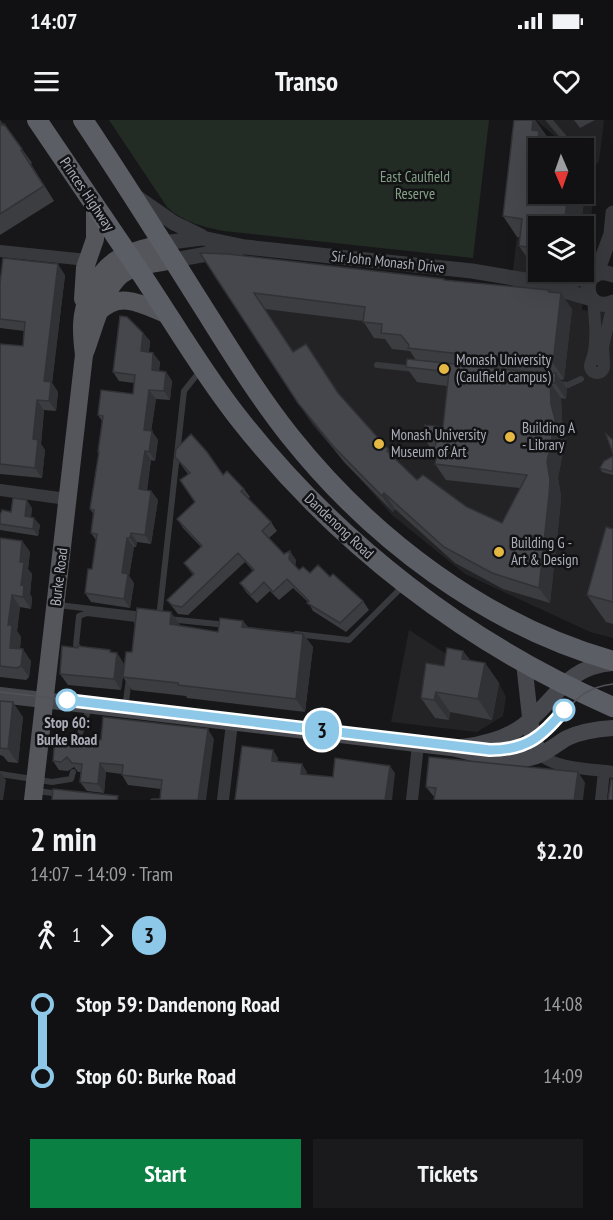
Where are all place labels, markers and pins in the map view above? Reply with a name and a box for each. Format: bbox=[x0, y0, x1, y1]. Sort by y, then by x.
place label: Monash University (Caulfield campus) bbox=[456, 350, 552, 386]
marker: Monash University (Caulfield campus) bbox=[437, 362, 451, 376]
place label: Building A - Library bbox=[522, 418, 576, 454]
place label: Monash University Museum of Art bbox=[391, 425, 487, 461]
marker: Building A - Library bbox=[503, 430, 517, 444]
marker: Monash University Museum of Art bbox=[372, 437, 386, 451]
place label: Building G - Art & Design bbox=[511, 533, 578, 569]
marker: Building G - Art & Design bbox=[492, 545, 506, 559]
marker: Stop 60: Burke Road bbox=[56, 689, 78, 711]
unlabelled marker bbox=[553, 699, 575, 721]
place label: Stop 60: Burke Road bbox=[37, 713, 98, 749]

